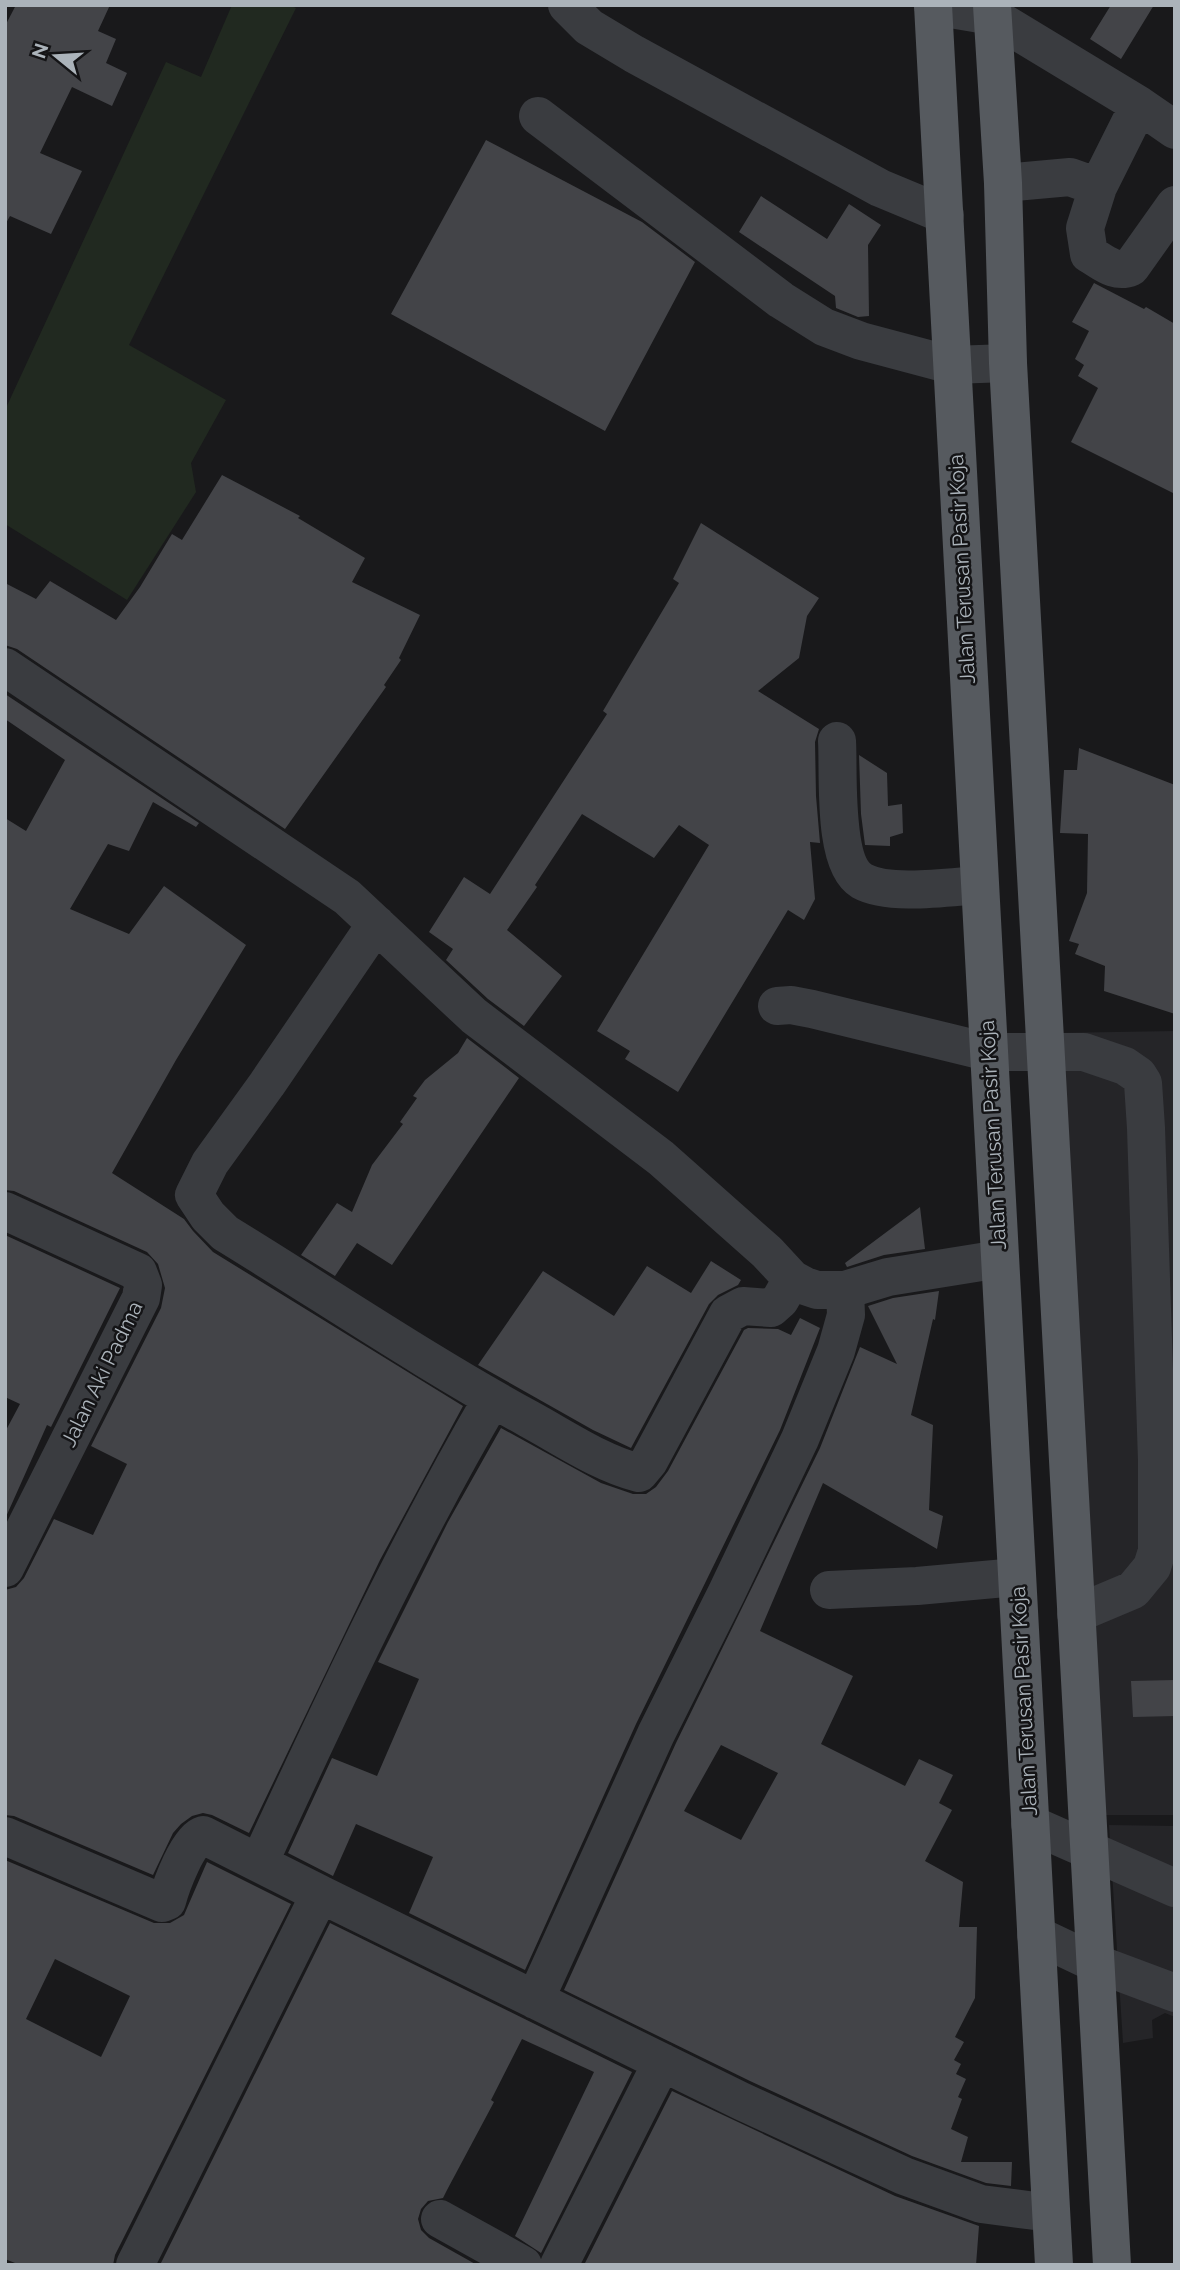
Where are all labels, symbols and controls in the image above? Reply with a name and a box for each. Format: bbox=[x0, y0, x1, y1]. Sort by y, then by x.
north arrow bbox=[21, 21, 91, 91]
text: N bbox=[27, 40, 53, 61]
street label: Jalan Terusan Pasir Koja bbox=[943, 453, 980, 685]
street label: Jalan Terusan Pasir Koja bbox=[974, 1019, 1011, 1251]
street label: Jalan Aki Padma bbox=[55, 1297, 148, 1451]
street label: Jalan Terusan Pasir Koja bbox=[1005, 1585, 1042, 1817]

